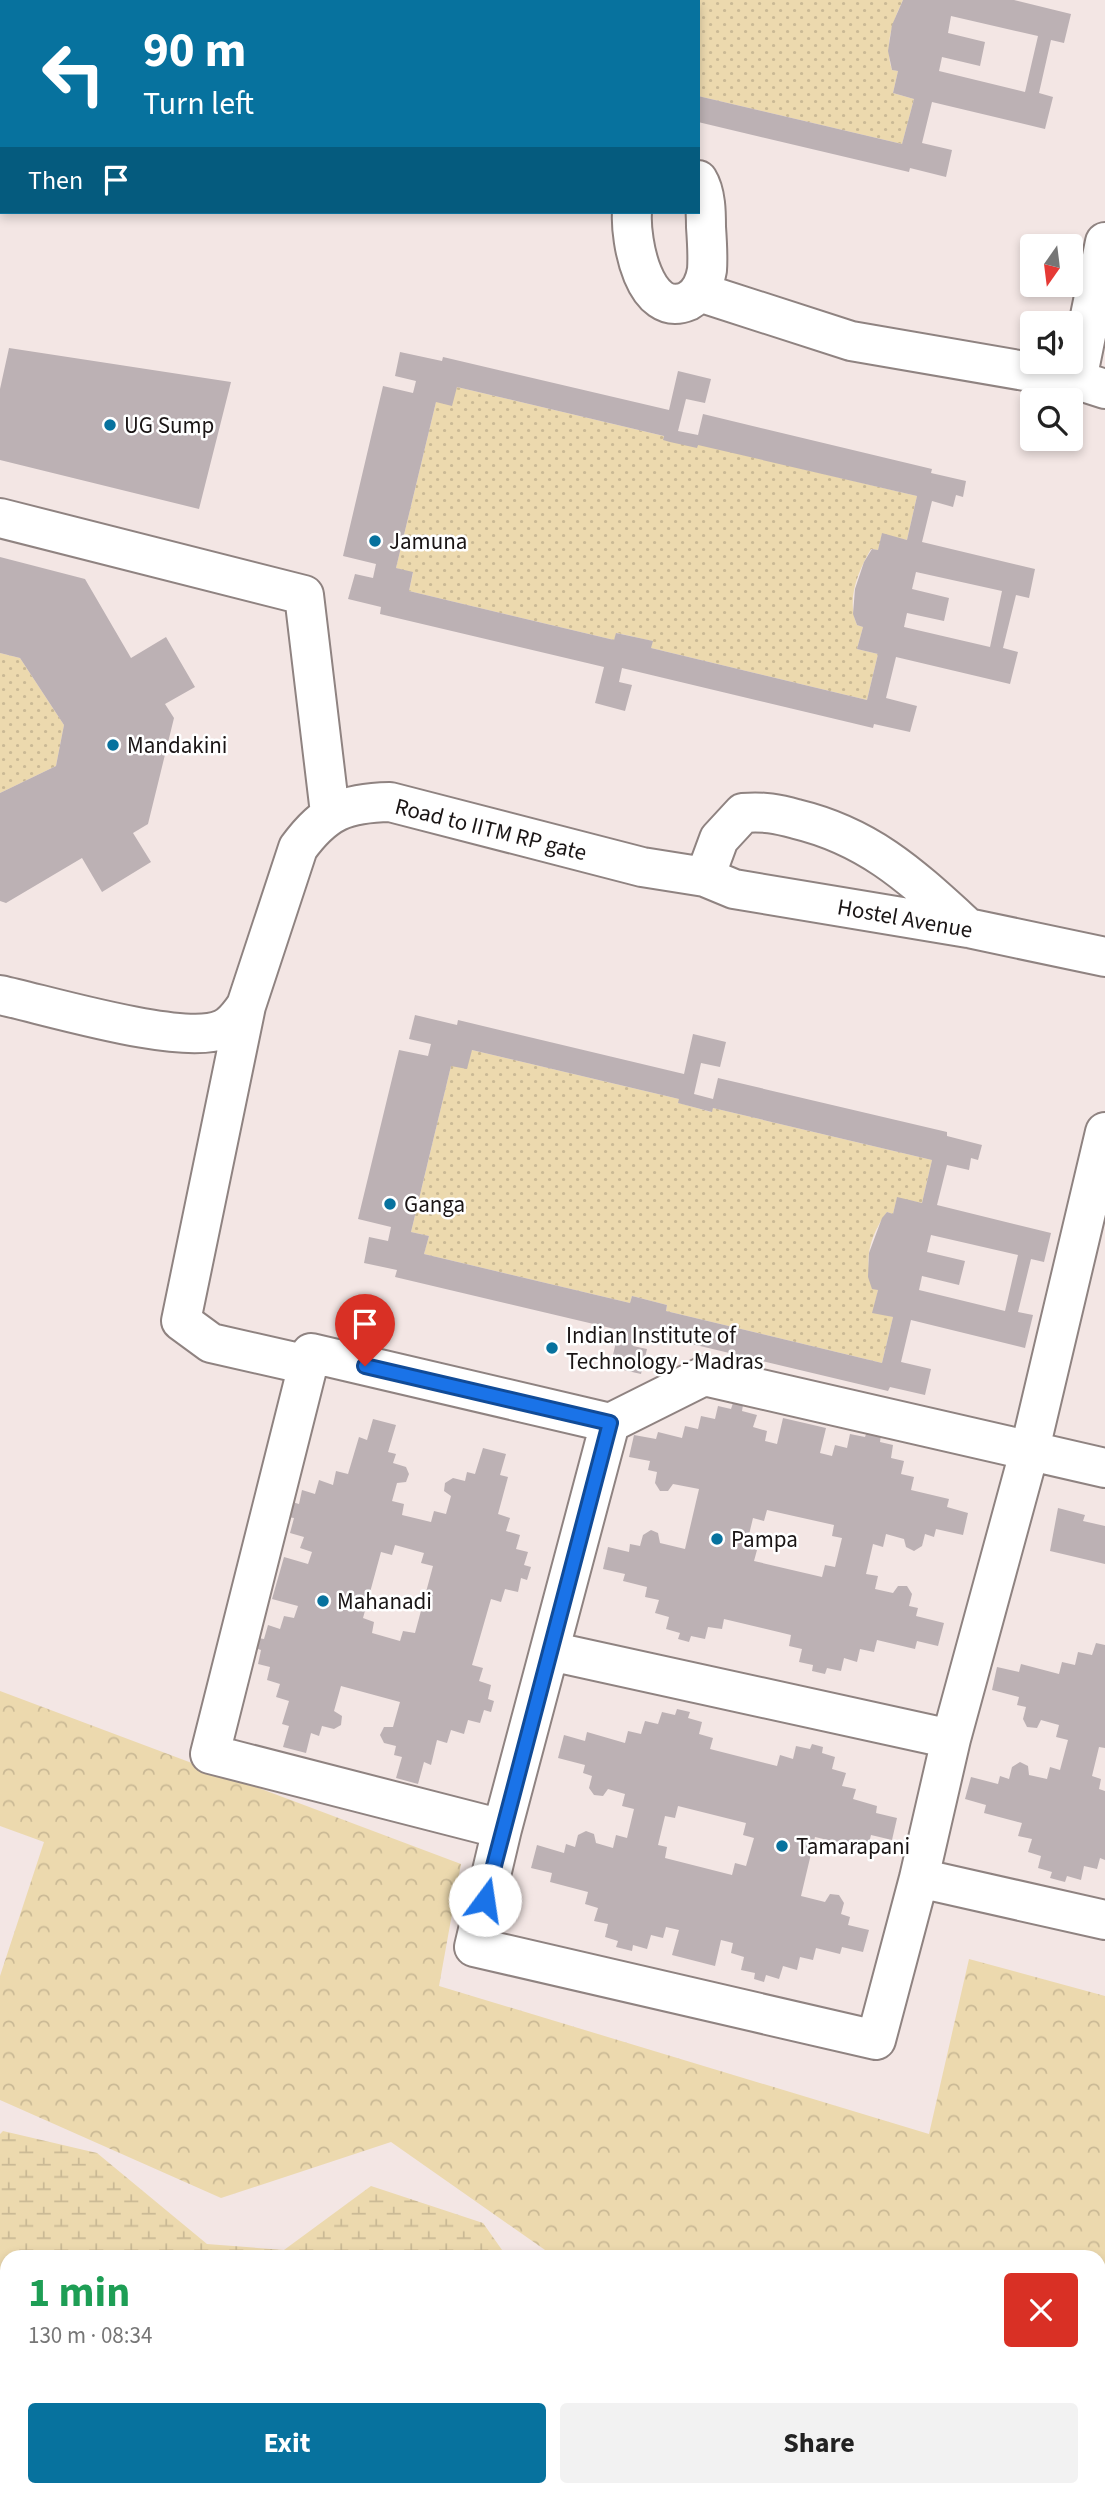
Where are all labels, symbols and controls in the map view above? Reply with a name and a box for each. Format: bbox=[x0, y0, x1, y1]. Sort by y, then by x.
text: 90 m bbox=[143, 16, 247, 86]
icon: left bbox=[28, 28, 119, 119]
text: Turn left bbox=[143, 81, 254, 127]
icon: arrive bbox=[97, 161, 135, 199]
text: Then bbox=[28, 162, 83, 199]
north arrow bbox=[1020, 234, 1083, 298]
map controls bbox=[1020, 234, 1083, 451]
button: sound bbox=[1020, 311, 1083, 374]
button: search bbox=[1020, 388, 1083, 451]
place label: UG Sump bbox=[124, 409, 214, 442]
marker: UG Sump bbox=[102, 417, 118, 433]
place label: Jamuna bbox=[389, 525, 467, 558]
marker: Jamuna bbox=[367, 533, 383, 549]
place label: Mandakini bbox=[127, 729, 228, 762]
marker: Mandakini bbox=[105, 737, 121, 753]
street label: Road to IITM RP gate bbox=[392, 790, 590, 869]
street label: Hostel Avenue bbox=[835, 890, 975, 947]
place label: Ganga bbox=[404, 1188, 465, 1221]
marker: Ganga bbox=[382, 1196, 398, 1212]
pin bbox=[335, 1294, 395, 1366]
icon: arrive bbox=[346, 1305, 384, 1343]
place label: Indian Institute of Technology - Madras bbox=[566, 1319, 763, 1378]
marker: Indian Institute of Technology - Madras bbox=[544, 1340, 560, 1356]
place label: Pampa bbox=[731, 1523, 798, 1556]
marker: Pampa bbox=[709, 1531, 725, 1547]
place label: Mahanadi bbox=[337, 1585, 432, 1618]
marker: Mahanadi bbox=[315, 1593, 331, 1609]
place label: Tamarapani bbox=[796, 1830, 910, 1863]
marker: Tamarapani bbox=[774, 1838, 790, 1854]
position arrow bbox=[448, 1863, 522, 1937]
text: 1 min bbox=[28, 2263, 130, 2323]
button: close bbox=[1004, 2273, 1078, 2347]
text: 130 m · 08:34 bbox=[28, 2319, 152, 2352]
button: Exit bbox=[28, 2403, 546, 2483]
button: Share bbox=[560, 2403, 1078, 2483]

